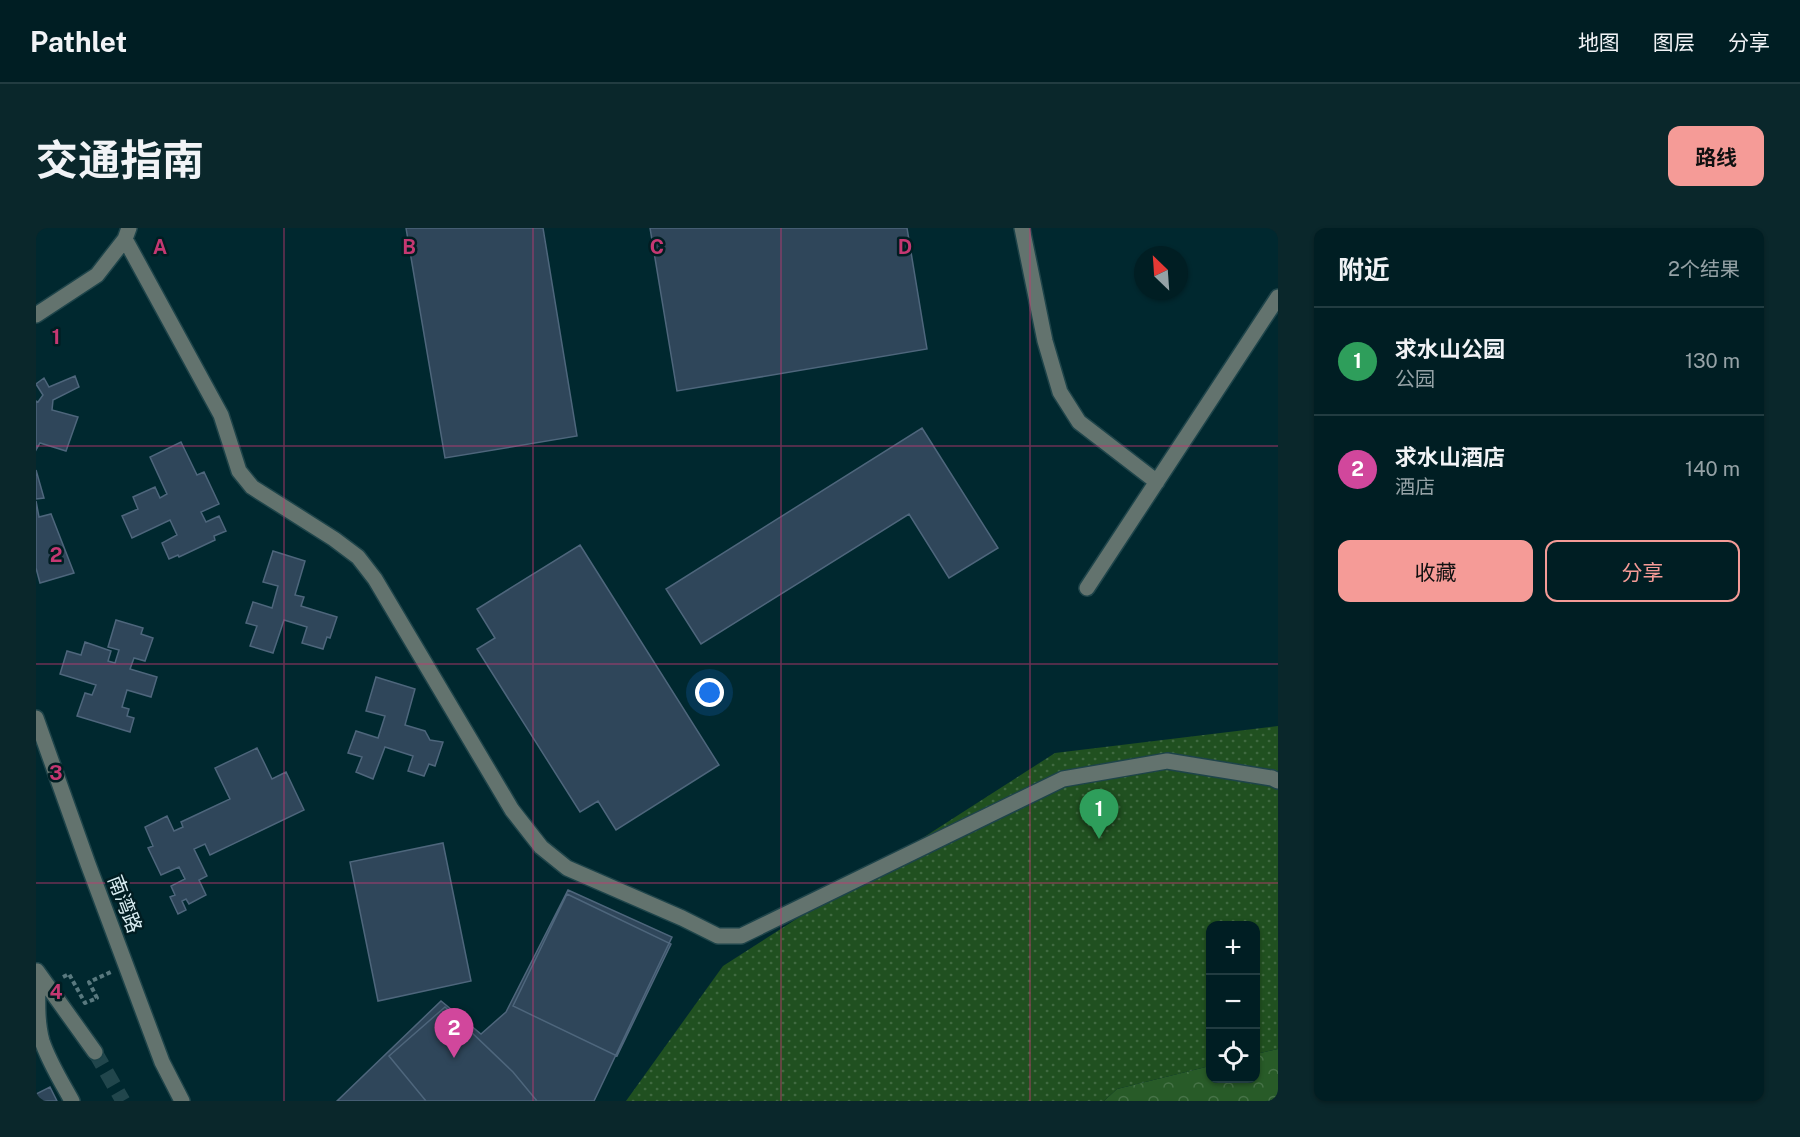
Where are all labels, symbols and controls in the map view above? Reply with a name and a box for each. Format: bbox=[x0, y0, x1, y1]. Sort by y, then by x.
text: Pathlet bbox=[30, 25, 127, 58]
text: 地图 bbox=[1578, 30, 1620, 55]
text: 图层 bbox=[1653, 30, 1695, 55]
text: 分享 bbox=[1728, 30, 1770, 55]
button: 路线 bbox=[1668, 126, 1764, 186]
text: 交通指南 bbox=[36, 135, 204, 184]
text: A bbox=[153, 235, 167, 259]
text: B bbox=[402, 235, 416, 259]
text: C bbox=[650, 235, 664, 259]
text: D bbox=[898, 235, 912, 259]
north arrow bbox=[1134, 246, 1188, 300]
text: 附近 bbox=[1338, 254, 1390, 285]
text: 2个结果 bbox=[1668, 257, 1740, 281]
text: 1 bbox=[52, 325, 60, 349]
text: 求水山公园 bbox=[1395, 336, 1505, 362]
text: 1 bbox=[1353, 349, 1362, 373]
text: 130 m bbox=[1685, 349, 1740, 373]
text: 公园 bbox=[1395, 367, 1435, 391]
text: 求水山酒店 bbox=[1395, 444, 1505, 470]
text: 2 bbox=[1351, 457, 1364, 481]
text: 140 m bbox=[1685, 457, 1740, 481]
text: 酒店 bbox=[1395, 475, 1435, 499]
button: 收藏 bbox=[1338, 540, 1533, 602]
button: 分享 bbox=[1545, 540, 1740, 602]
text: 2 bbox=[50, 543, 62, 567]
your location bbox=[695, 678, 724, 707]
text: 3 bbox=[49, 761, 63, 785]
pin: 1 bbox=[1080, 790, 1118, 839]
street label: 南湾路 bbox=[103, 872, 147, 936]
map controls bbox=[1206, 921, 1260, 1083]
button: + bbox=[1206, 921, 1260, 975]
button: − bbox=[1206, 975, 1260, 1029]
text: 4 bbox=[49, 980, 63, 1004]
pin: 2 bbox=[434, 1008, 474, 1058]
button: locate bbox=[1206, 1029, 1260, 1083]

